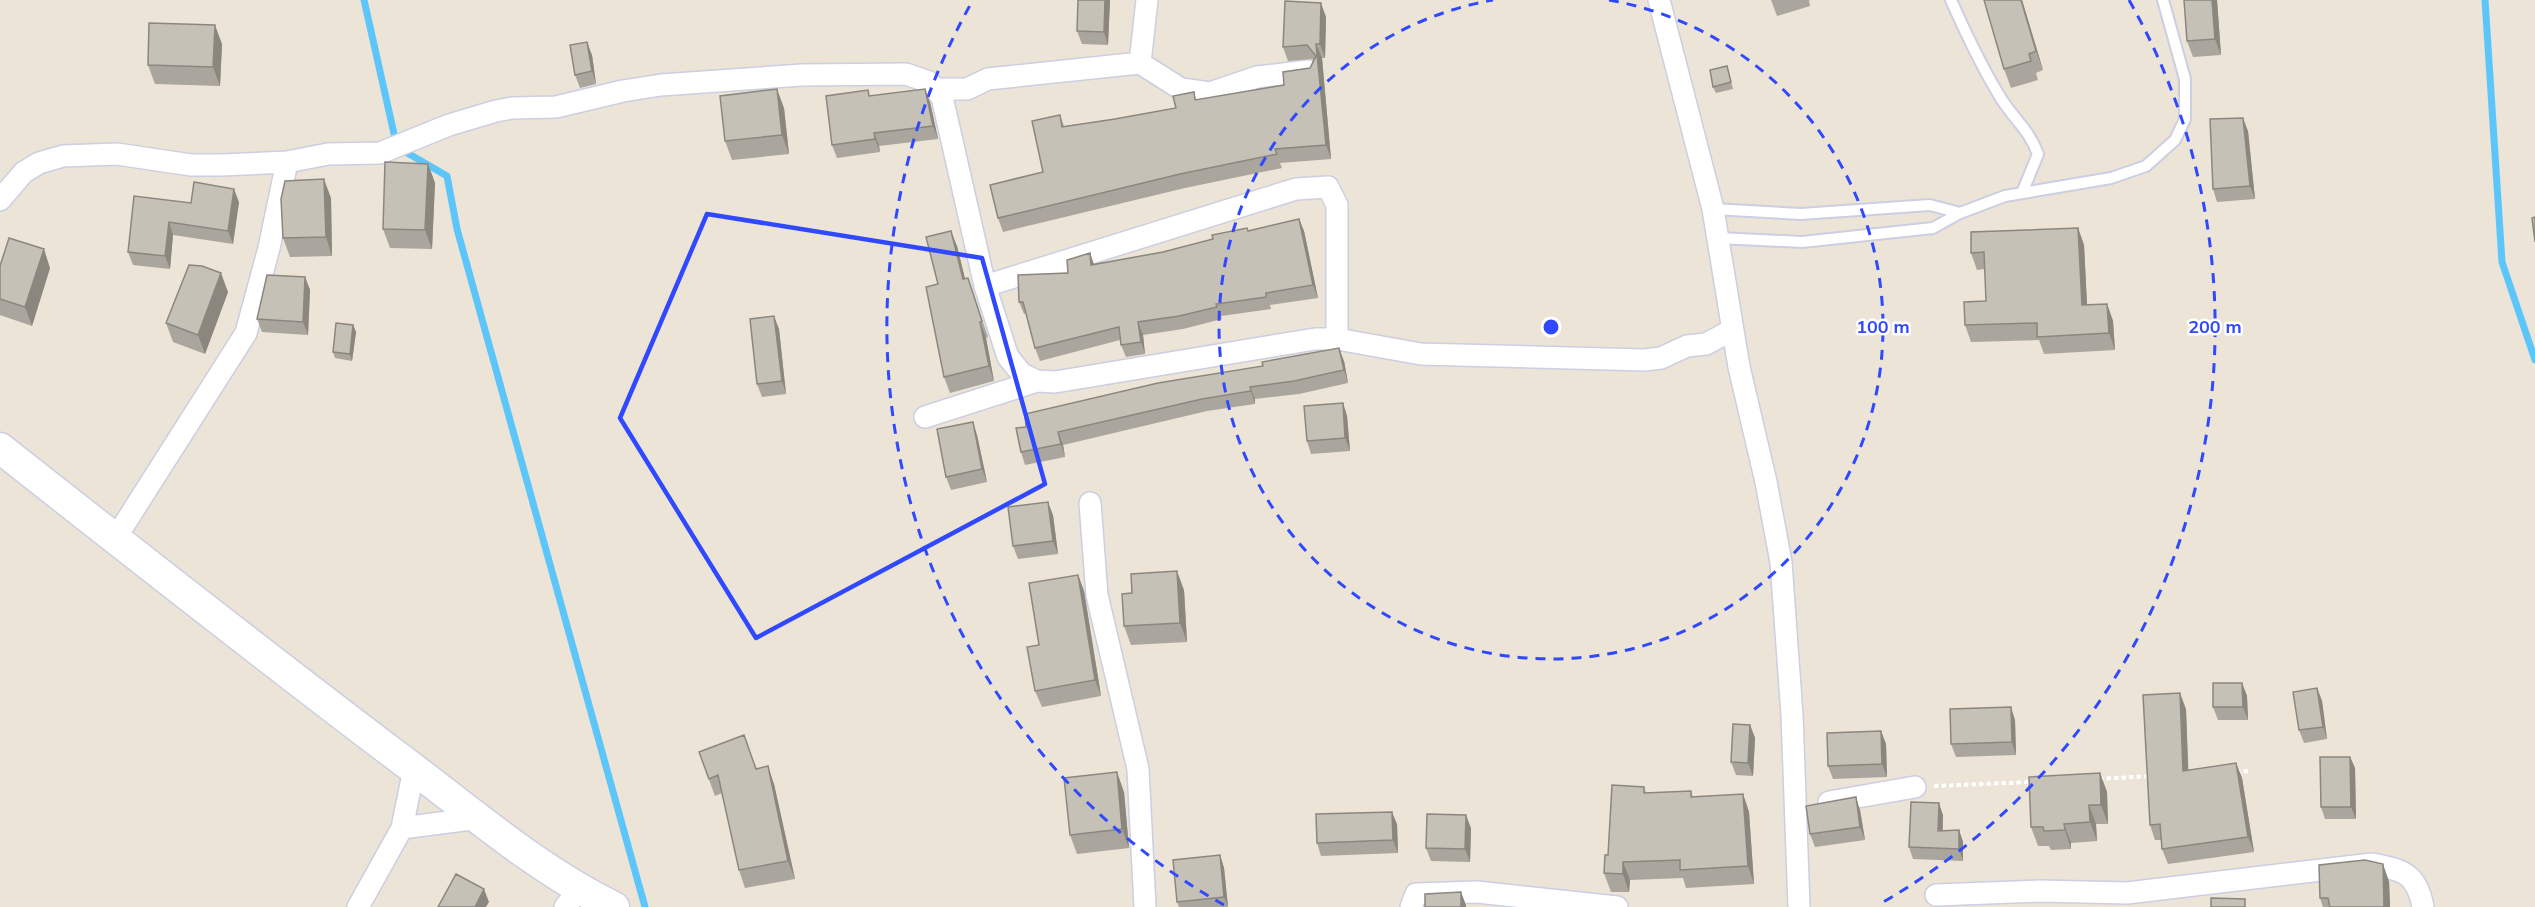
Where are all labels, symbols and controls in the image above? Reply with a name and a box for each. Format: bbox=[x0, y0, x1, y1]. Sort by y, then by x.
text: 100 m bbox=[1856, 315, 1910, 338]
text: 200 m bbox=[2188, 315, 2242, 338]
centre of rings bbox=[1541, 317, 1561, 337]

